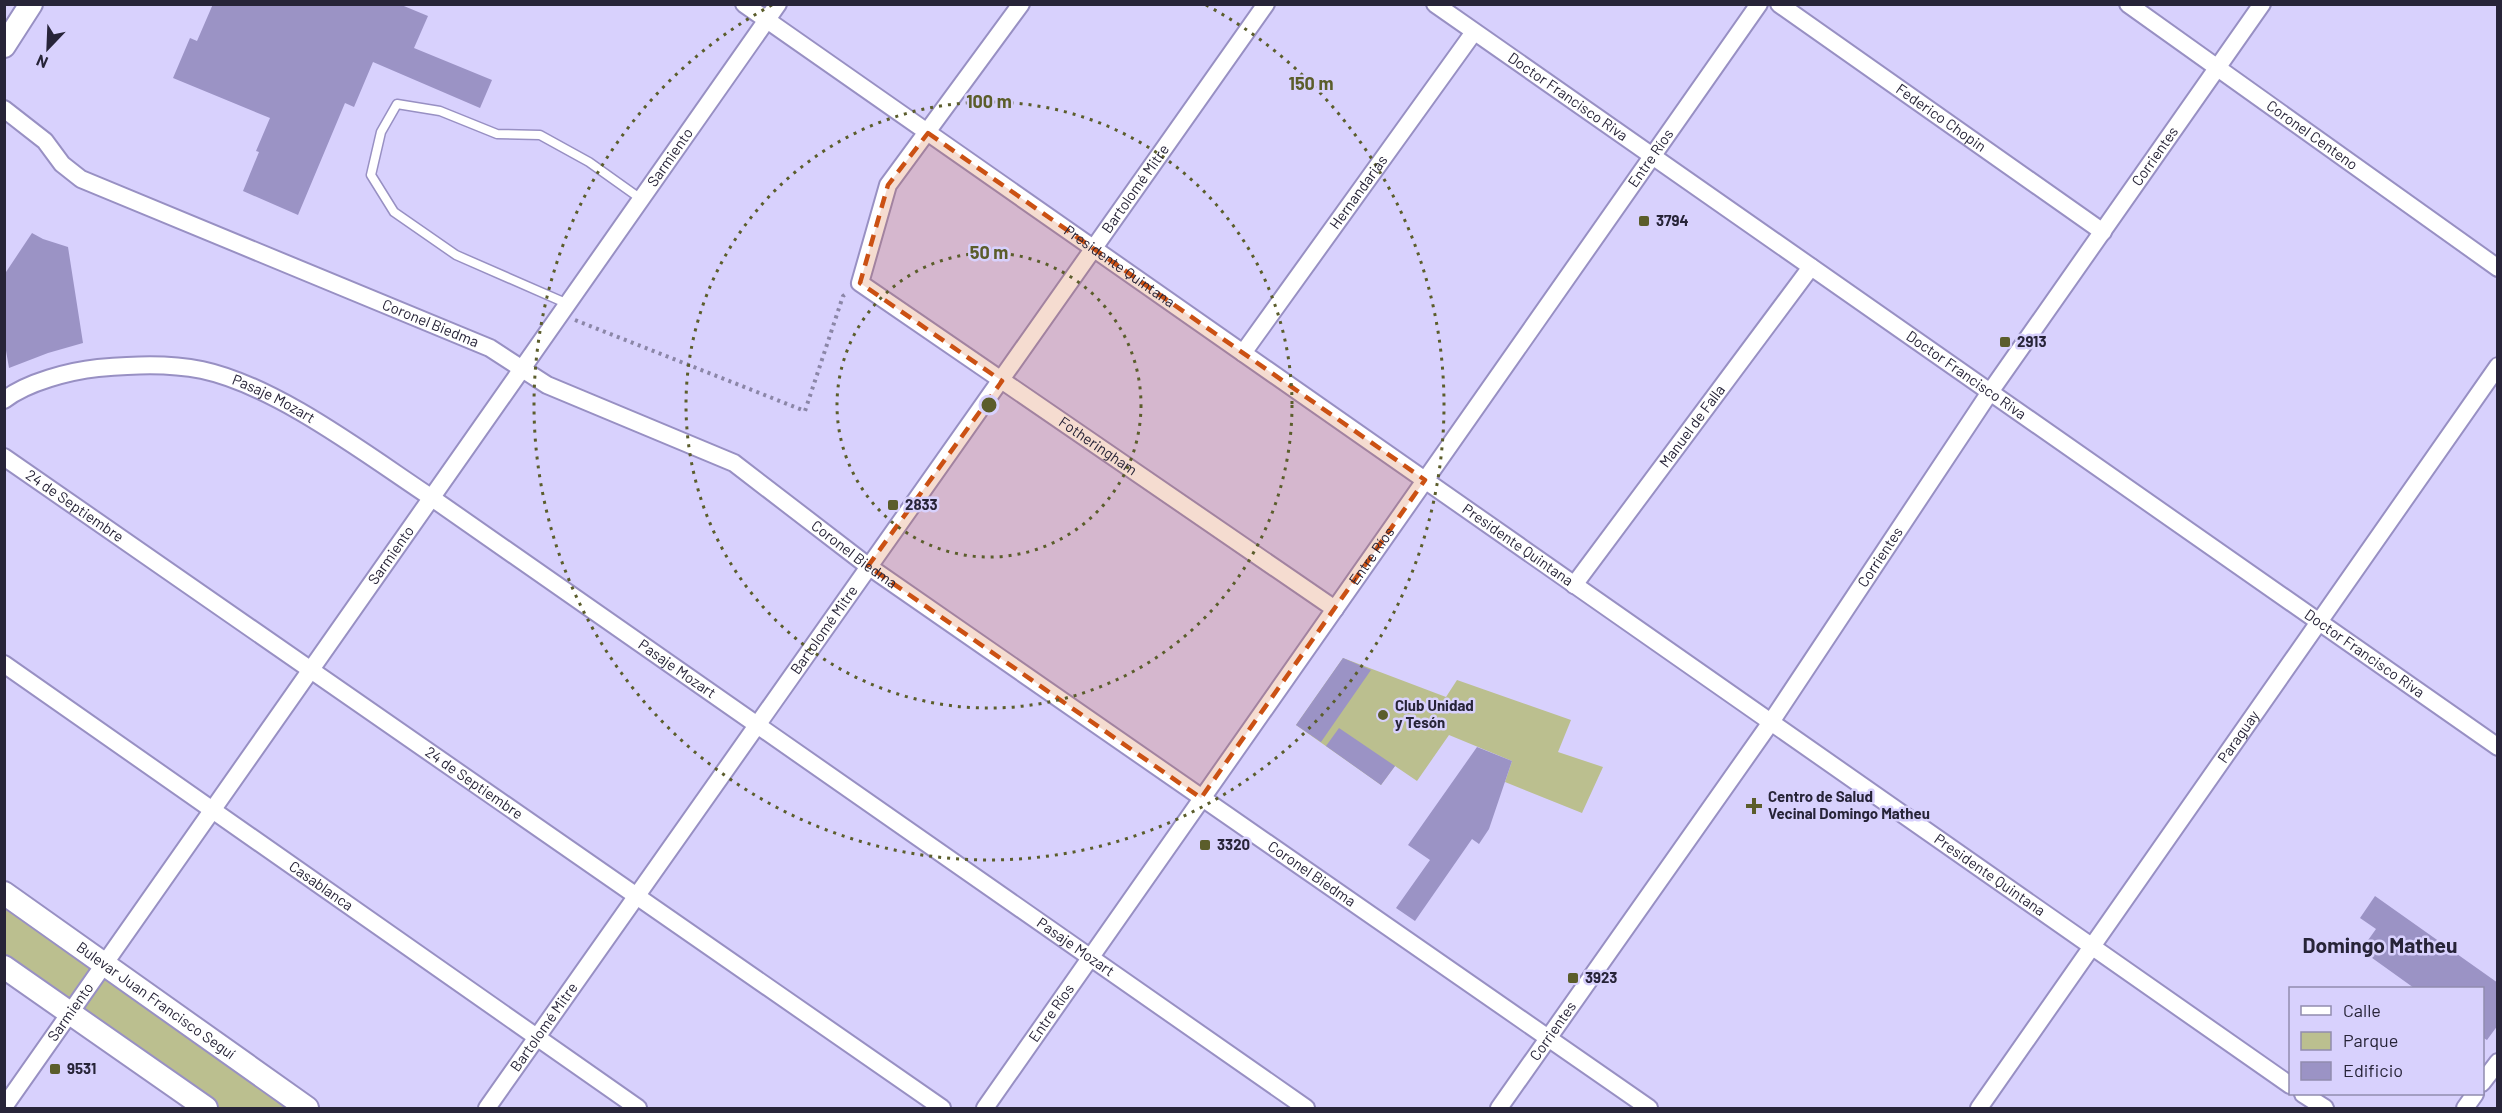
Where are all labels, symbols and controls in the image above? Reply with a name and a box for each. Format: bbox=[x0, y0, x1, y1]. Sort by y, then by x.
north arrow bbox=[18, 18, 78, 78]
street label: Doctor Francisco Riva bbox=[1505, 48, 1632, 144]
text: N bbox=[33, 51, 51, 73]
text: 150 m bbox=[1289, 72, 1333, 94]
street label: Federico Chopin bbox=[1893, 79, 1990, 155]
text: 100 m bbox=[966, 90, 1012, 112]
street label: Coronel Centeno bbox=[2263, 96, 2362, 173]
street label: Corrientes bbox=[2127, 123, 2181, 189]
street label: Sarmiento bbox=[643, 124, 696, 190]
street label: Entre Ríos bbox=[1624, 125, 1677, 190]
street label: Bartolomé Mitre bbox=[1097, 140, 1172, 236]
street label: Hernandarias bbox=[1325, 151, 1391, 232]
place label: 3794 bbox=[1656, 211, 1689, 229]
marker: 3794 bbox=[1637, 214, 1651, 228]
street label: Presidente Quintana bbox=[1061, 221, 1179, 311]
text: 50 m bbox=[970, 241, 1008, 263]
street label: Coronel Biedma bbox=[380, 295, 482, 350]
street label: Doctor Francisco Riva bbox=[1903, 326, 2030, 423]
place label: 2913 bbox=[2017, 332, 2046, 350]
marker: 2913 bbox=[1998, 335, 2012, 349]
street label: Pasaje Mozart bbox=[230, 370, 319, 426]
street label: Manuel de Falla bbox=[1655, 381, 1728, 471]
centre of rings bbox=[979, 395, 999, 415]
street label: Fotheringham bbox=[1056, 412, 1141, 479]
street label: 24 de Septiembre bbox=[23, 465, 128, 545]
place label: 2833 bbox=[905, 495, 938, 513]
marker: 2833 bbox=[886, 498, 900, 512]
street label: Presidente Quintana bbox=[1459, 499, 1577, 589]
street label: Coronel Biedma bbox=[808, 516, 901, 592]
street label: Sarmiento bbox=[364, 522, 417, 588]
street label: Entre Ríos bbox=[1345, 523, 1398, 588]
street label: Corrientes bbox=[1853, 523, 1906, 590]
street label: Bartolomé Mitre bbox=[786, 582, 861, 677]
street label: Doctor Francisco Riva bbox=[2302, 605, 2428, 701]
street label: Pasaje Mozart bbox=[635, 635, 720, 701]
place label: Club Unidad y Tesón bbox=[1395, 696, 1474, 731]
street label: Paraguay bbox=[2213, 706, 2262, 766]
marker: Club Unidad y Tesón bbox=[1376, 708, 1390, 722]
street label: 24 de Septiembre bbox=[422, 742, 527, 822]
place label: Centro de Salud Vecinal Domingo Matheu bbox=[1768, 787, 1930, 822]
marker: Centro de Salud Vecinal Domingo Matheu bbox=[1745, 797, 1763, 815]
street label: Presidente Quintana bbox=[1931, 829, 2049, 919]
place label: 3320 bbox=[1217, 835, 1250, 853]
street label: Coronel Biedma bbox=[1265, 836, 1360, 910]
marker: 3320 bbox=[1198, 838, 1212, 852]
street label: Casablanca bbox=[286, 856, 357, 914]
street label: Pasaje Mozart bbox=[1034, 913, 1118, 980]
district label: Domingo Matheu bbox=[2303, 932, 2457, 957]
street label: Bulevar Juan Francisco Seguí bbox=[73, 937, 239, 1062]
place label: 3923 bbox=[1585, 968, 1617, 986]
marker: 3923 bbox=[1566, 971, 1580, 985]
street label: Sarmiento bbox=[43, 979, 97, 1044]
street label: Bartolomé Mitre bbox=[506, 979, 581, 1074]
street label: Entre Ríos bbox=[1024, 980, 1077, 1045]
legend bbox=[2289, 987, 2484, 1095]
street label: Corrientes bbox=[1525, 997, 1579, 1064]
text: Calle bbox=[2343, 999, 2381, 1021]
text: Parque bbox=[2343, 1029, 2398, 1051]
place label: 9531 bbox=[67, 1059, 96, 1077]
text: Edificio bbox=[2343, 1059, 2403, 1081]
marker: 9531 bbox=[48, 1062, 62, 1076]

